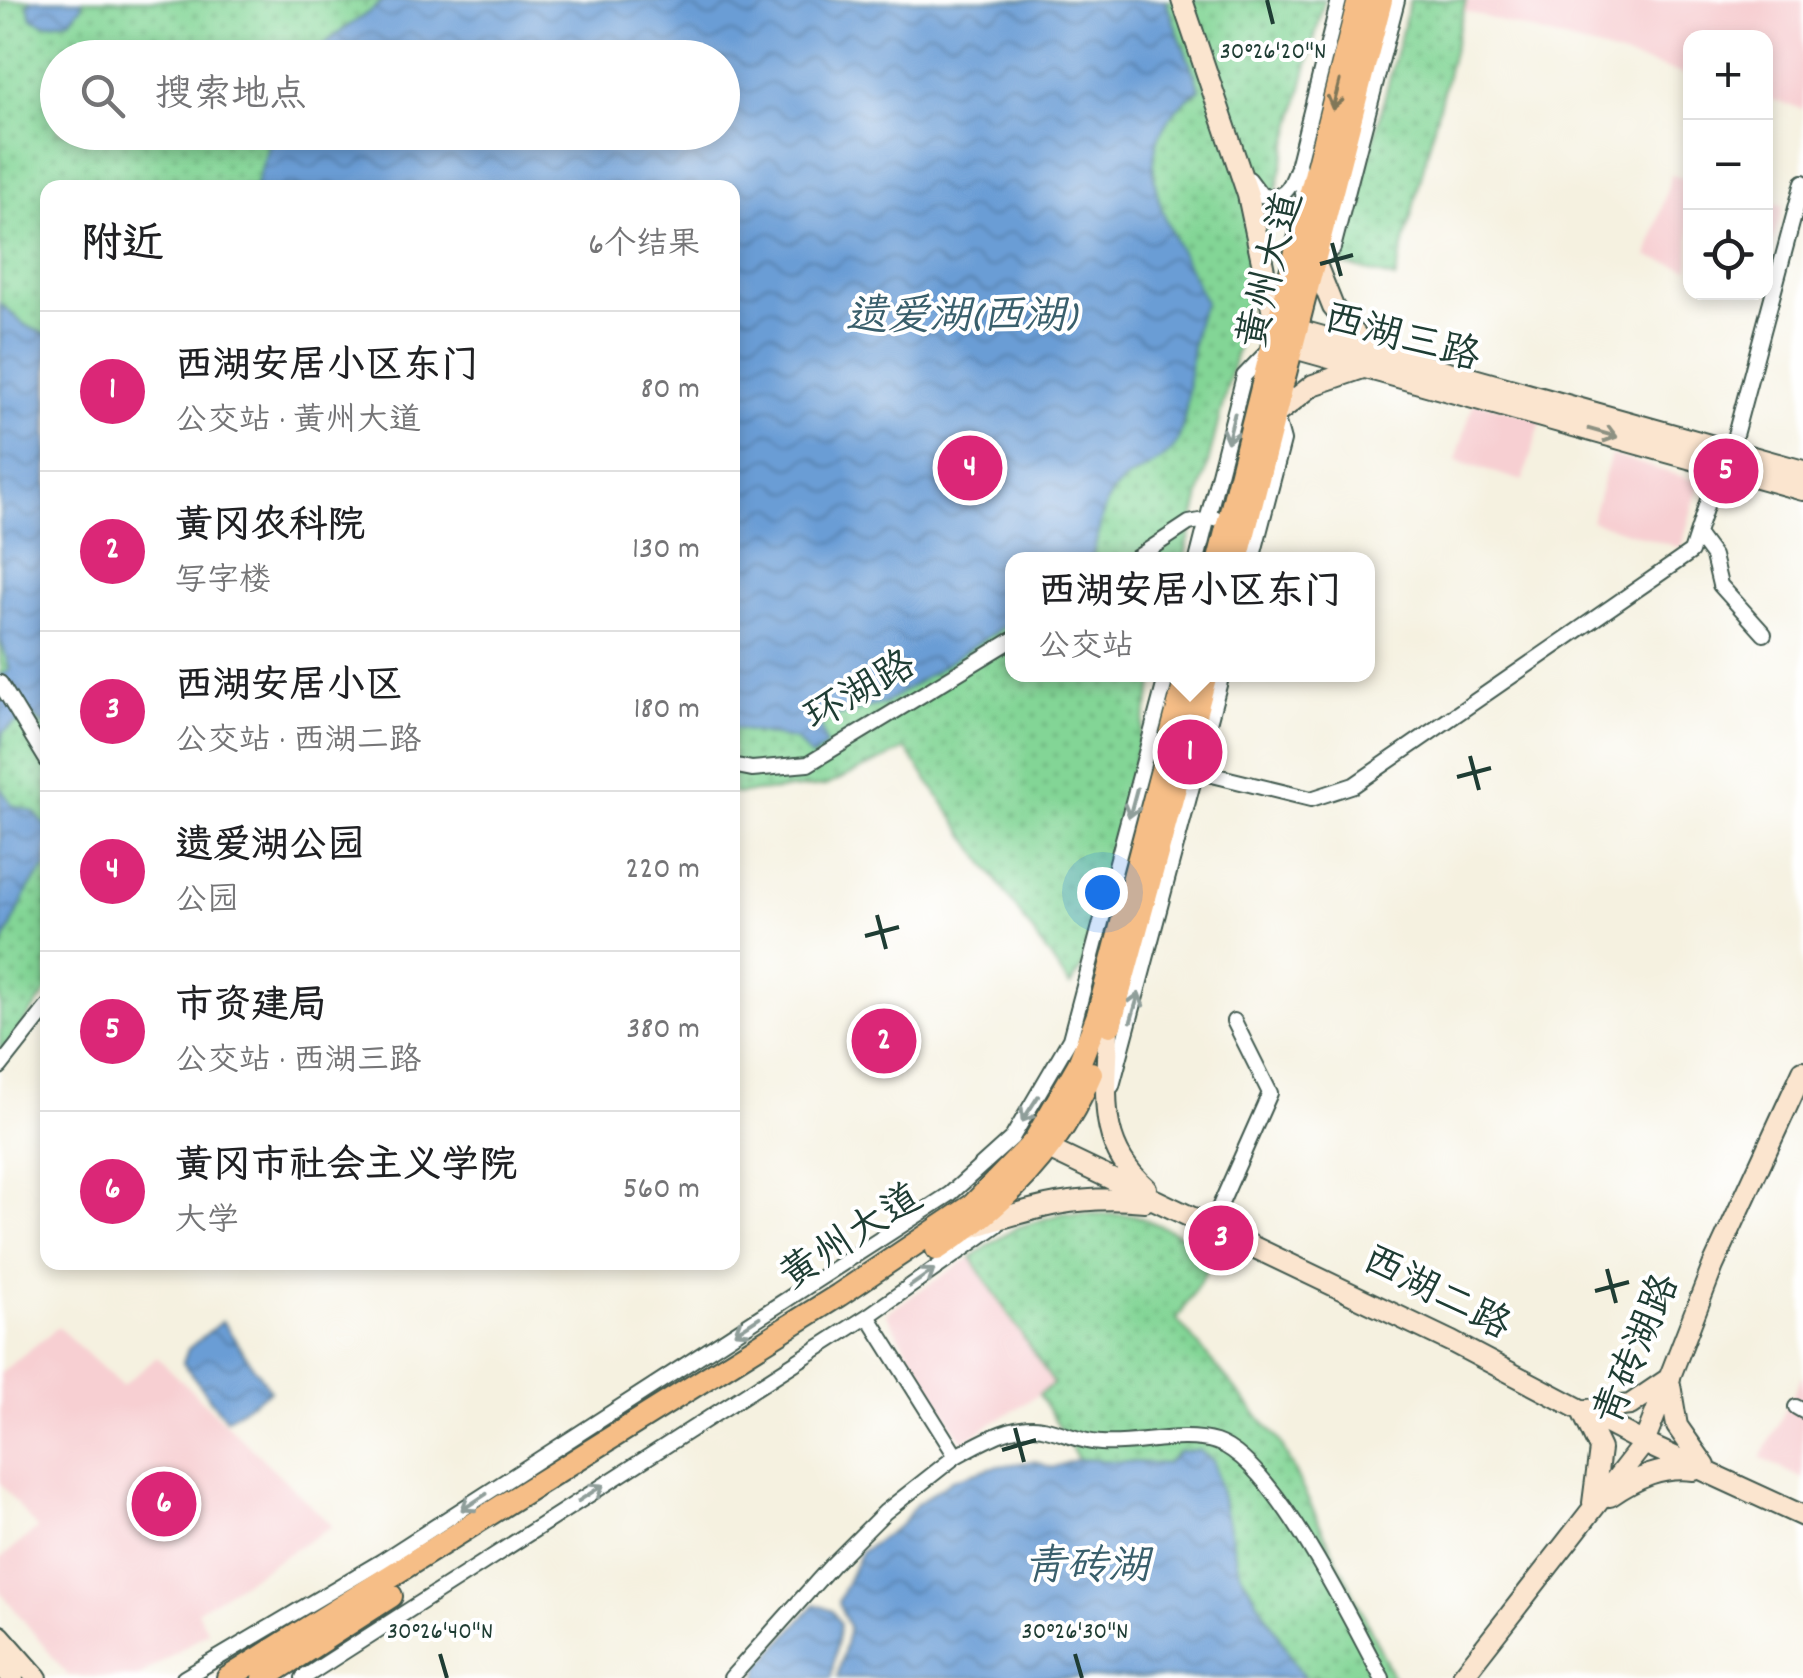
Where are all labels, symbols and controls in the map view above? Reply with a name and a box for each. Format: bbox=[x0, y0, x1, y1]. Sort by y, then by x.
map controls bbox=[1683, 30, 1773, 300]
button: + bbox=[1683, 30, 1773, 120]
text: 30°26'20"N bbox=[1220, 35, 1326, 71]
search box bbox=[40, 40, 740, 150]
icon: search bbox=[75, 68, 130, 123]
text: 搜索地点 bbox=[155, 70, 307, 125]
one-way arrow bbox=[1325, 79, 1344, 110]
button: − bbox=[1683, 120, 1773, 210]
street label: 黄州大道 bbox=[1227, 186, 1321, 356]
button: locate bbox=[1683, 210, 1773, 300]
text: 附近 bbox=[80, 218, 164, 278]
text: 6个结果 bbox=[588, 224, 700, 270]
water label: 遗爱湖(西湖) bbox=[845, 290, 1079, 350]
street label: 西湖三路 bbox=[1316, 293, 1486, 389]
text: 西湖安居小区东门 bbox=[175, 341, 479, 396]
text: 1 bbox=[109, 368, 116, 414]
text: 80 m bbox=[640, 368, 700, 414]
text: 公交站 · 黄州大道 bbox=[175, 400, 421, 446]
one-way arrow bbox=[1221, 411, 1239, 443]
one-way arrow bbox=[1587, 425, 1619, 444]
pin: 4 bbox=[938, 430, 1002, 506]
pin: 5 bbox=[1694, 434, 1758, 508]
text: 黄冈农科院 bbox=[175, 501, 365, 556]
text: 2 bbox=[106, 528, 119, 574]
text: 130 m bbox=[632, 528, 700, 574]
popup bbox=[1005, 552, 1375, 682]
text: 写字楼 bbox=[175, 560, 271, 606]
text: 西湖安居小区东门 bbox=[1038, 567, 1342, 622]
text: 公交站 bbox=[1038, 626, 1134, 672]
street label: 环湖路 bbox=[796, 639, 928, 749]
text: 西湖安居小区 bbox=[175, 661, 403, 716]
text: 3 bbox=[105, 688, 120, 734]
text: 180 m bbox=[633, 688, 700, 734]
pin: 1 bbox=[1158, 714, 1222, 790]
text: 公交站 · 西湖二路 bbox=[175, 720, 421, 766]
one-way arrow bbox=[1122, 786, 1141, 818]
text: 遗爱湖公园 bbox=[175, 821, 365, 876]
text: 4 bbox=[106, 848, 119, 894]
text: 220 m bbox=[625, 848, 700, 894]
your location bbox=[1077, 867, 1128, 918]
text: 公园 bbox=[175, 880, 239, 926]
text: 市资建局 bbox=[175, 981, 327, 1036]
one-way arrow bbox=[1127, 992, 1145, 1024]
pin: 2 bbox=[852, 1004, 916, 1078]
text: 5 bbox=[105, 1008, 120, 1054]
text: 380 m bbox=[626, 1008, 700, 1054]
text: 公交站 · 西湖三路 bbox=[175, 1040, 421, 1086]
one-way arrow bbox=[1020, 1094, 1041, 1123]
text: 黄冈市社会主义学院 bbox=[175, 1141, 517, 1196]
text: 6 bbox=[105, 1168, 120, 1214]
text: 560 m bbox=[623, 1168, 700, 1214]
street label: 黄州大道 bbox=[770, 1173, 936, 1307]
text: 大学 bbox=[175, 1200, 239, 1246]
pin: 3 bbox=[1188, 1200, 1254, 1276]
street label: 西湖二路 bbox=[1351, 1234, 1519, 1358]
street label: 青砖湖路 bbox=[1583, 1266, 1697, 1436]
one-way arrow bbox=[908, 1268, 936, 1289]
one-way arrow bbox=[733, 1315, 761, 1336]
pin: 6 bbox=[132, 1466, 196, 1542]
one-way arrow bbox=[577, 1483, 605, 1504]
one-way arrow bbox=[460, 1491, 488, 1512]
water label: 青砖湖 bbox=[1024, 1540, 1154, 1600]
text: 30°26'40"N bbox=[387, 1615, 493, 1651]
text: 30°26'30"N bbox=[1022, 1615, 1128, 1651]

